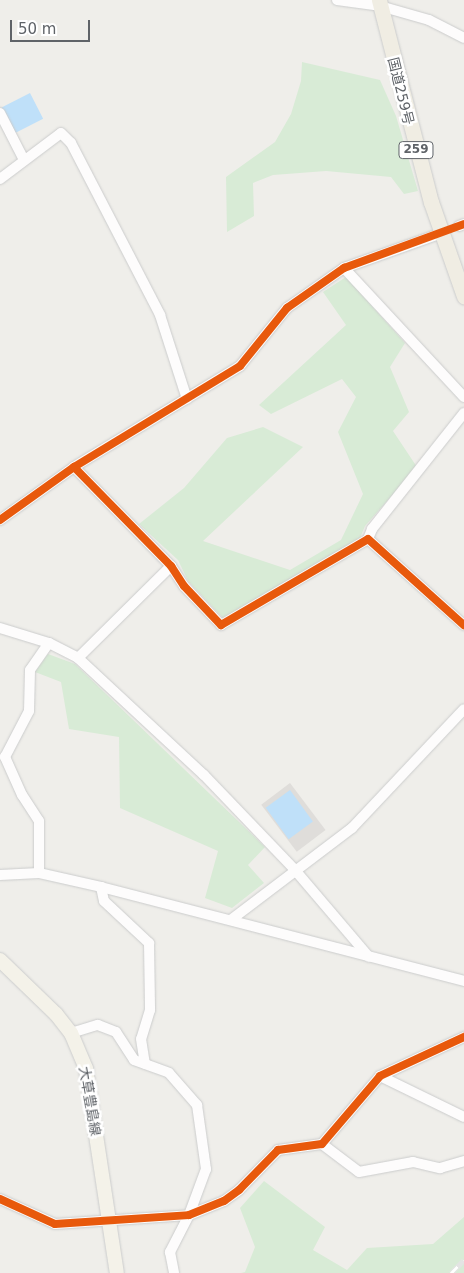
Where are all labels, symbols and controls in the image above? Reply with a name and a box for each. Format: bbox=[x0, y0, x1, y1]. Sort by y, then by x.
scale bar bbox=[12, 10, 92, 42]
text: 50 m bbox=[18, 20, 56, 38]
street label: 国道259号 bbox=[385, 56, 417, 126]
road number: 259 bbox=[397, 140, 435, 160]
street label: 大草豊島線 bbox=[76, 1065, 104, 1137]

